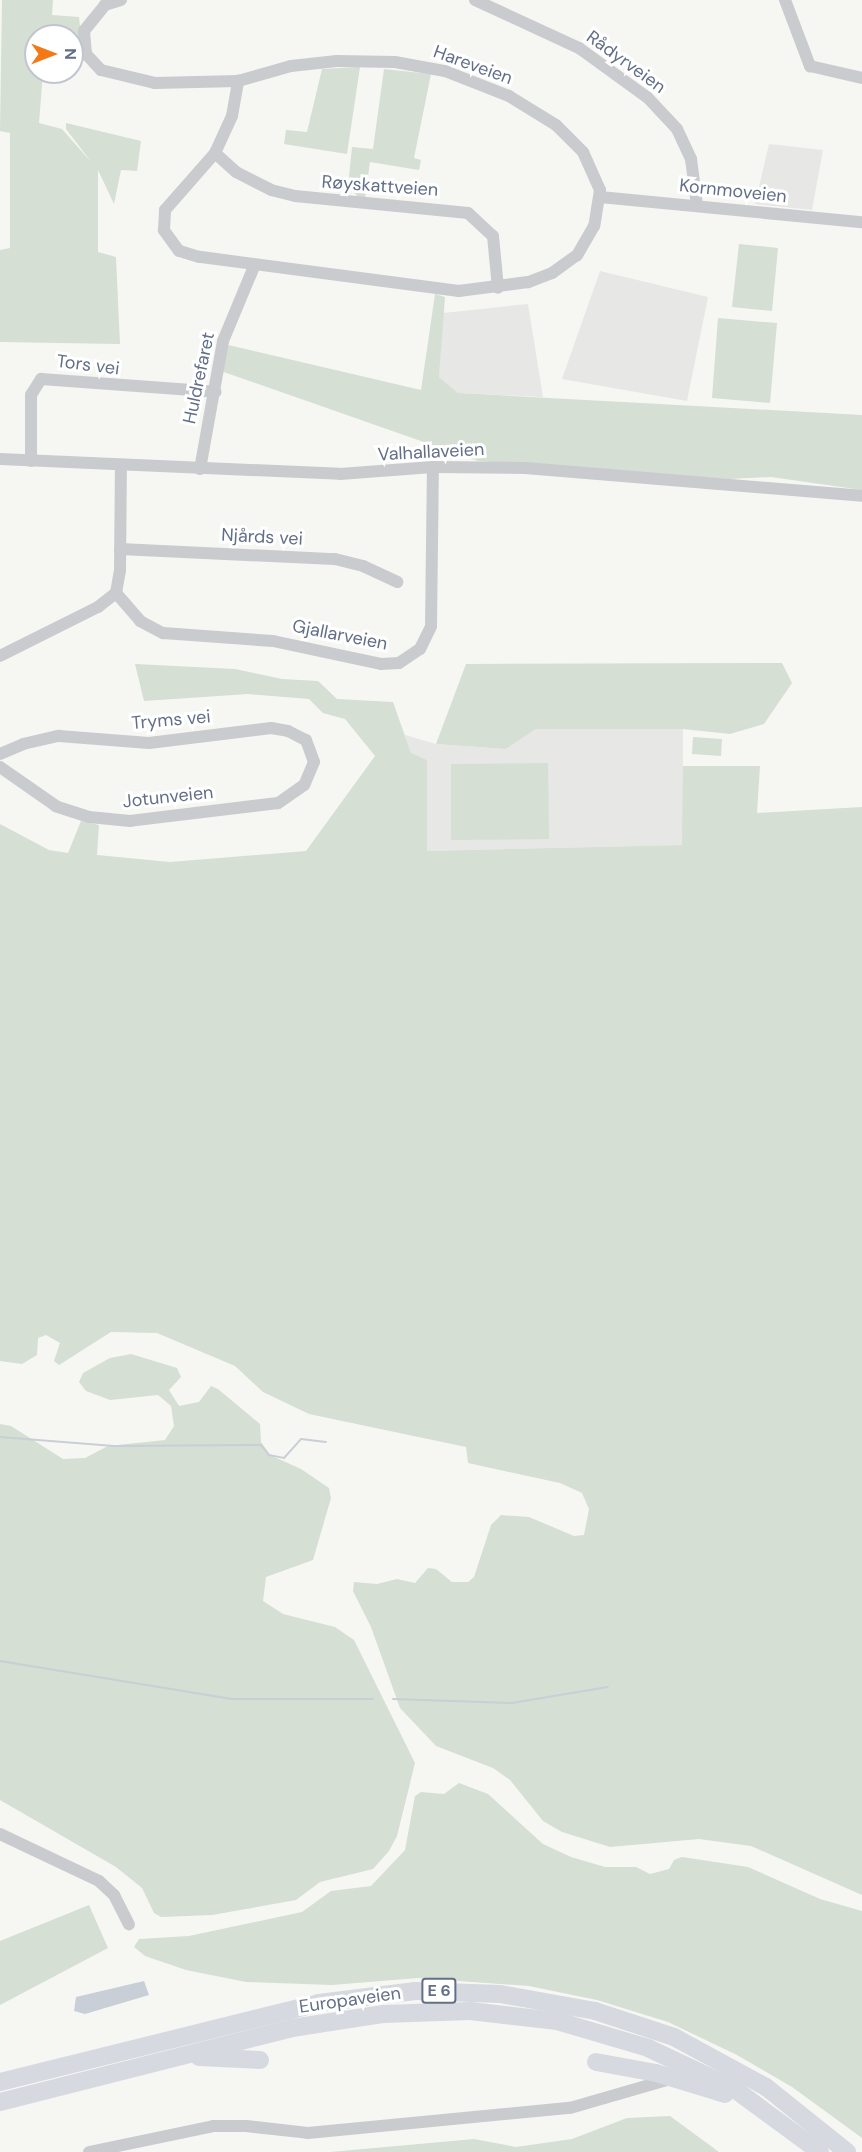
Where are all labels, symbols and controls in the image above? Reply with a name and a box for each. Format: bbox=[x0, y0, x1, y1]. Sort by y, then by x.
north arrow bbox=[24, 24, 84, 84]
street label: Rådyrveien bbox=[582, 26, 670, 98]
street label: Hareveien bbox=[431, 41, 515, 89]
text: N bbox=[60, 48, 81, 60]
street label: Røyskattveien bbox=[321, 171, 439, 201]
street label: Kornmoveien bbox=[678, 175, 788, 207]
street label: Huldrefaret bbox=[179, 330, 219, 426]
street label: Tors vei bbox=[55, 350, 121, 380]
street label: Valhallaveien bbox=[377, 438, 485, 466]
street label: Njårds vei bbox=[221, 524, 303, 550]
street label: Gjallarveien bbox=[291, 615, 389, 655]
street label: Tryms vei bbox=[131, 706, 211, 734]
street label: Jotunveien bbox=[122, 782, 214, 812]
road number: E 6 bbox=[421, 1978, 457, 2004]
street label: Europaveien bbox=[298, 1982, 402, 2018]

